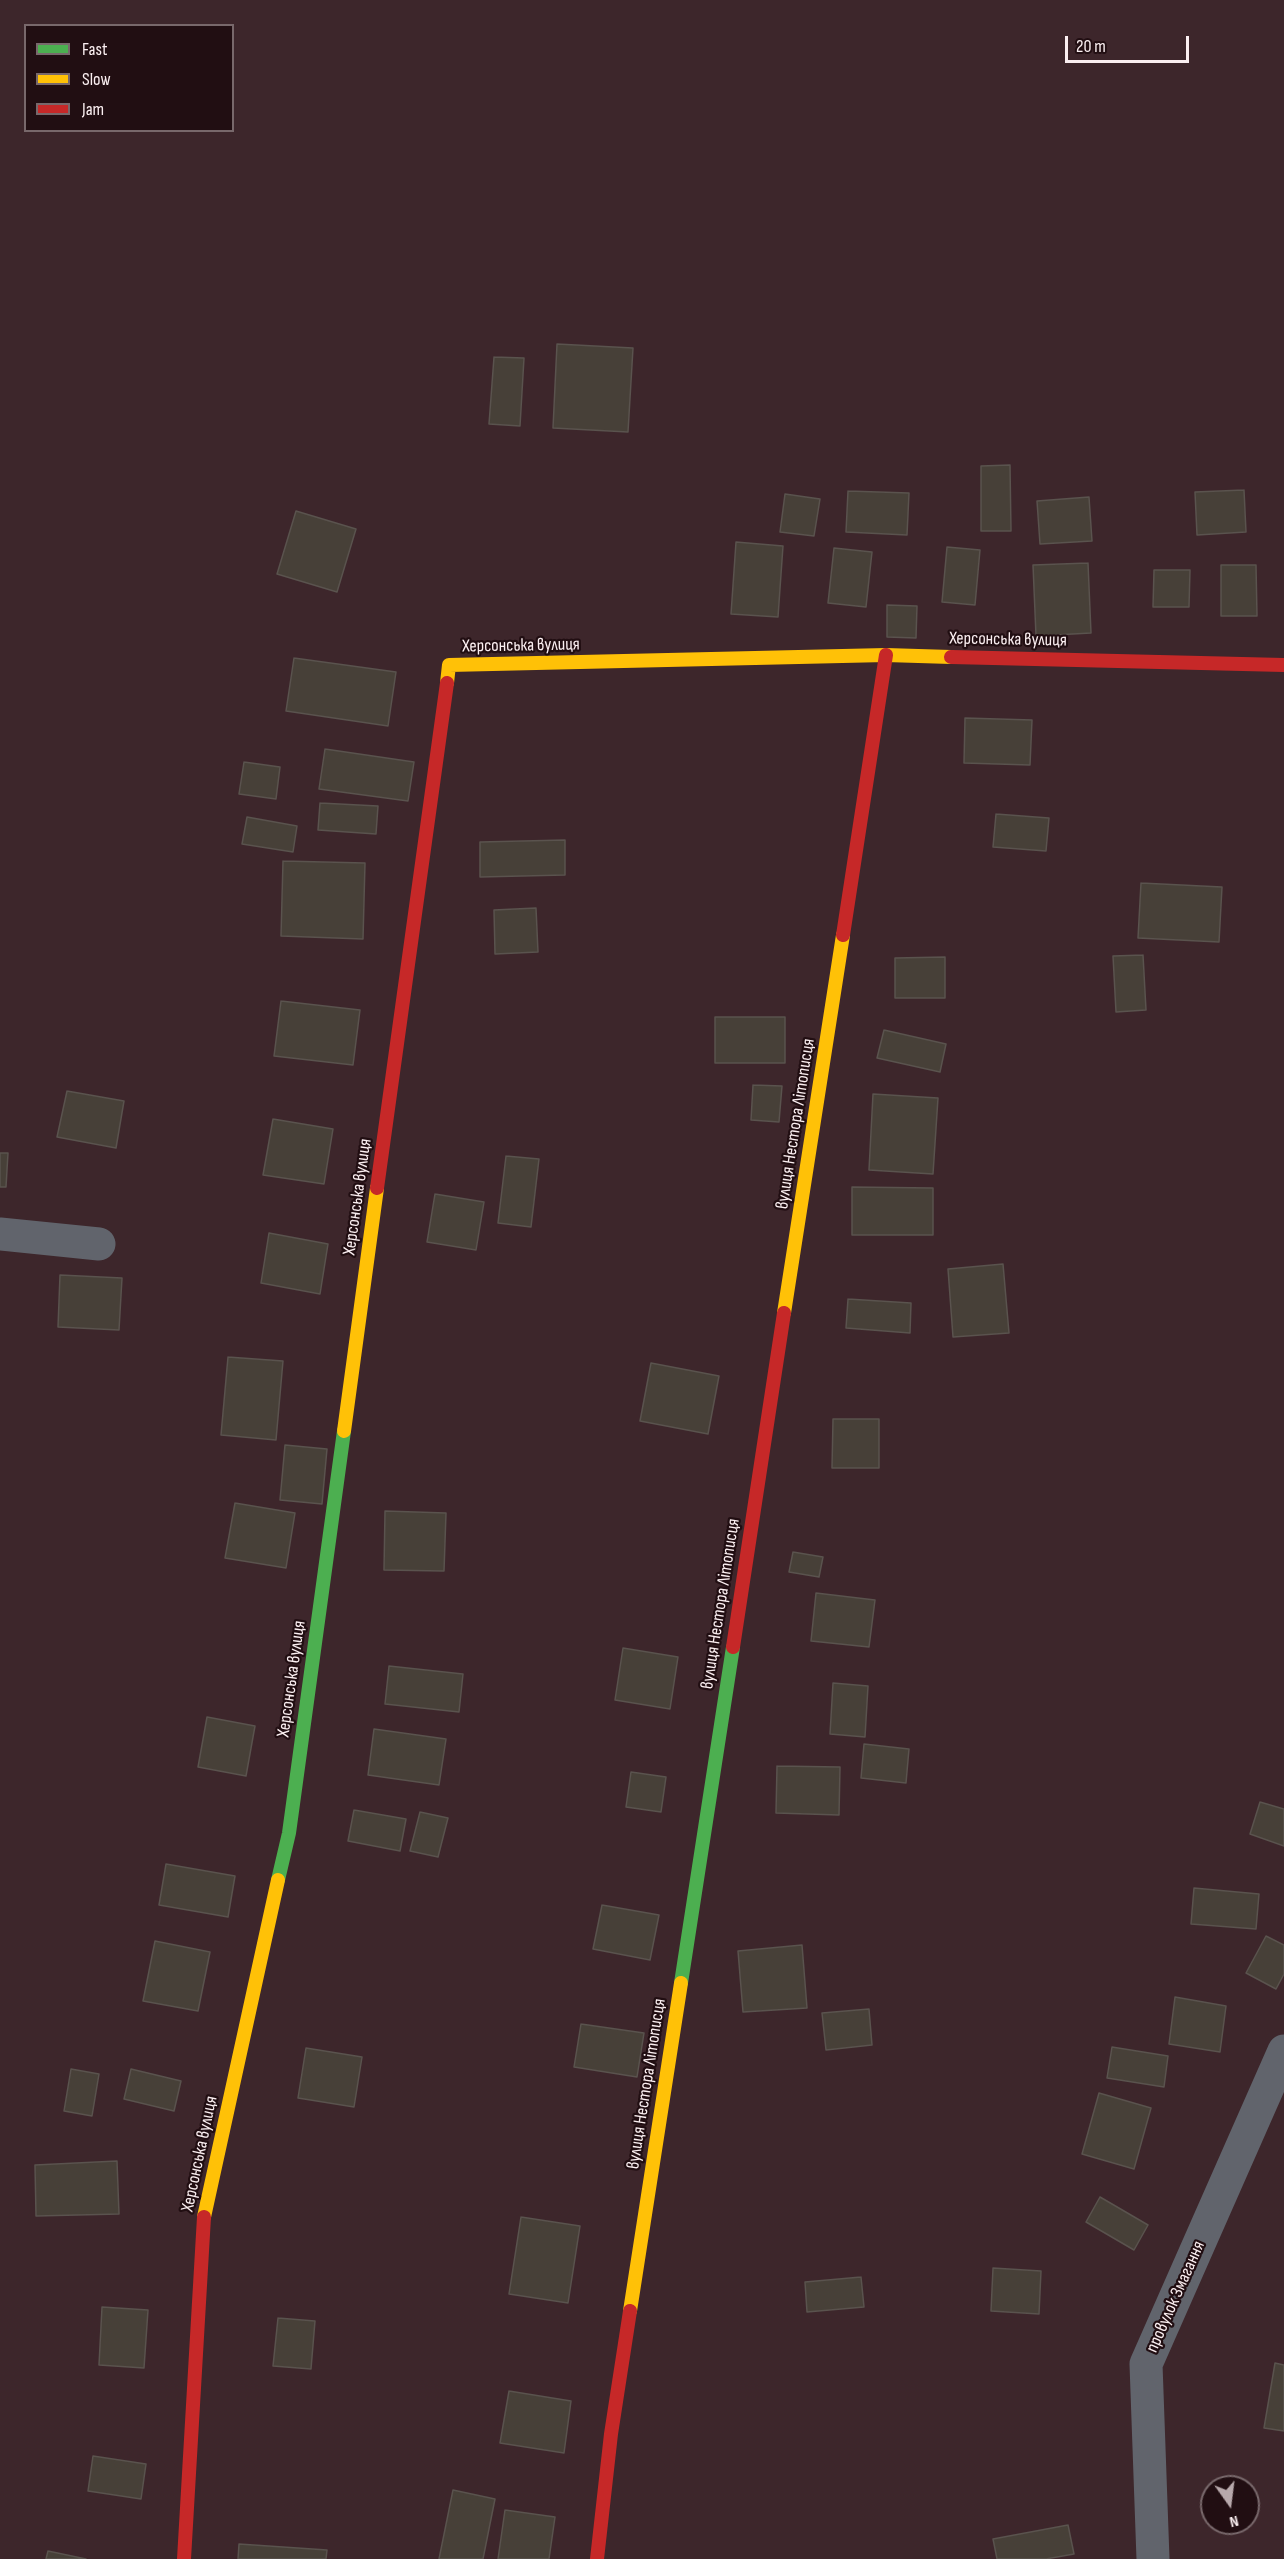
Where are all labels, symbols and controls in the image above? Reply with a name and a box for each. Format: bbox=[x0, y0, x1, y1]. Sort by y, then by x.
legend bbox=[24, 24, 234, 132]
scale bar bbox=[1068, 24, 1192, 62]
text: 20 m bbox=[1076, 36, 1106, 57]
text: Fast bbox=[82, 39, 107, 60]
text: Slow bbox=[82, 69, 111, 90]
text: Jam bbox=[82, 99, 104, 120]
street label: Херсонська вулиця bbox=[949, 628, 1067, 652]
street label: Херсонська вулиця bbox=[462, 634, 580, 658]
street label: вулиця Нестора Літописця bbox=[772, 1037, 820, 1211]
street label: Херсонська вулиця bbox=[339, 1137, 377, 1257]
street label: вулиця Нестора Літописця bbox=[697, 1517, 745, 1691]
street label: Херсонська вулиця bbox=[273, 1619, 311, 1739]
street label: вулиця Нестора Літописця bbox=[623, 1997, 671, 2171]
street label: Херсонська вулиця bbox=[177, 2094, 223, 2214]
street label: провулок Змагання bbox=[1142, 2238, 1210, 2356]
north arrow bbox=[1200, 2475, 1260, 2535]
text: N bbox=[1228, 2511, 1240, 2531]

